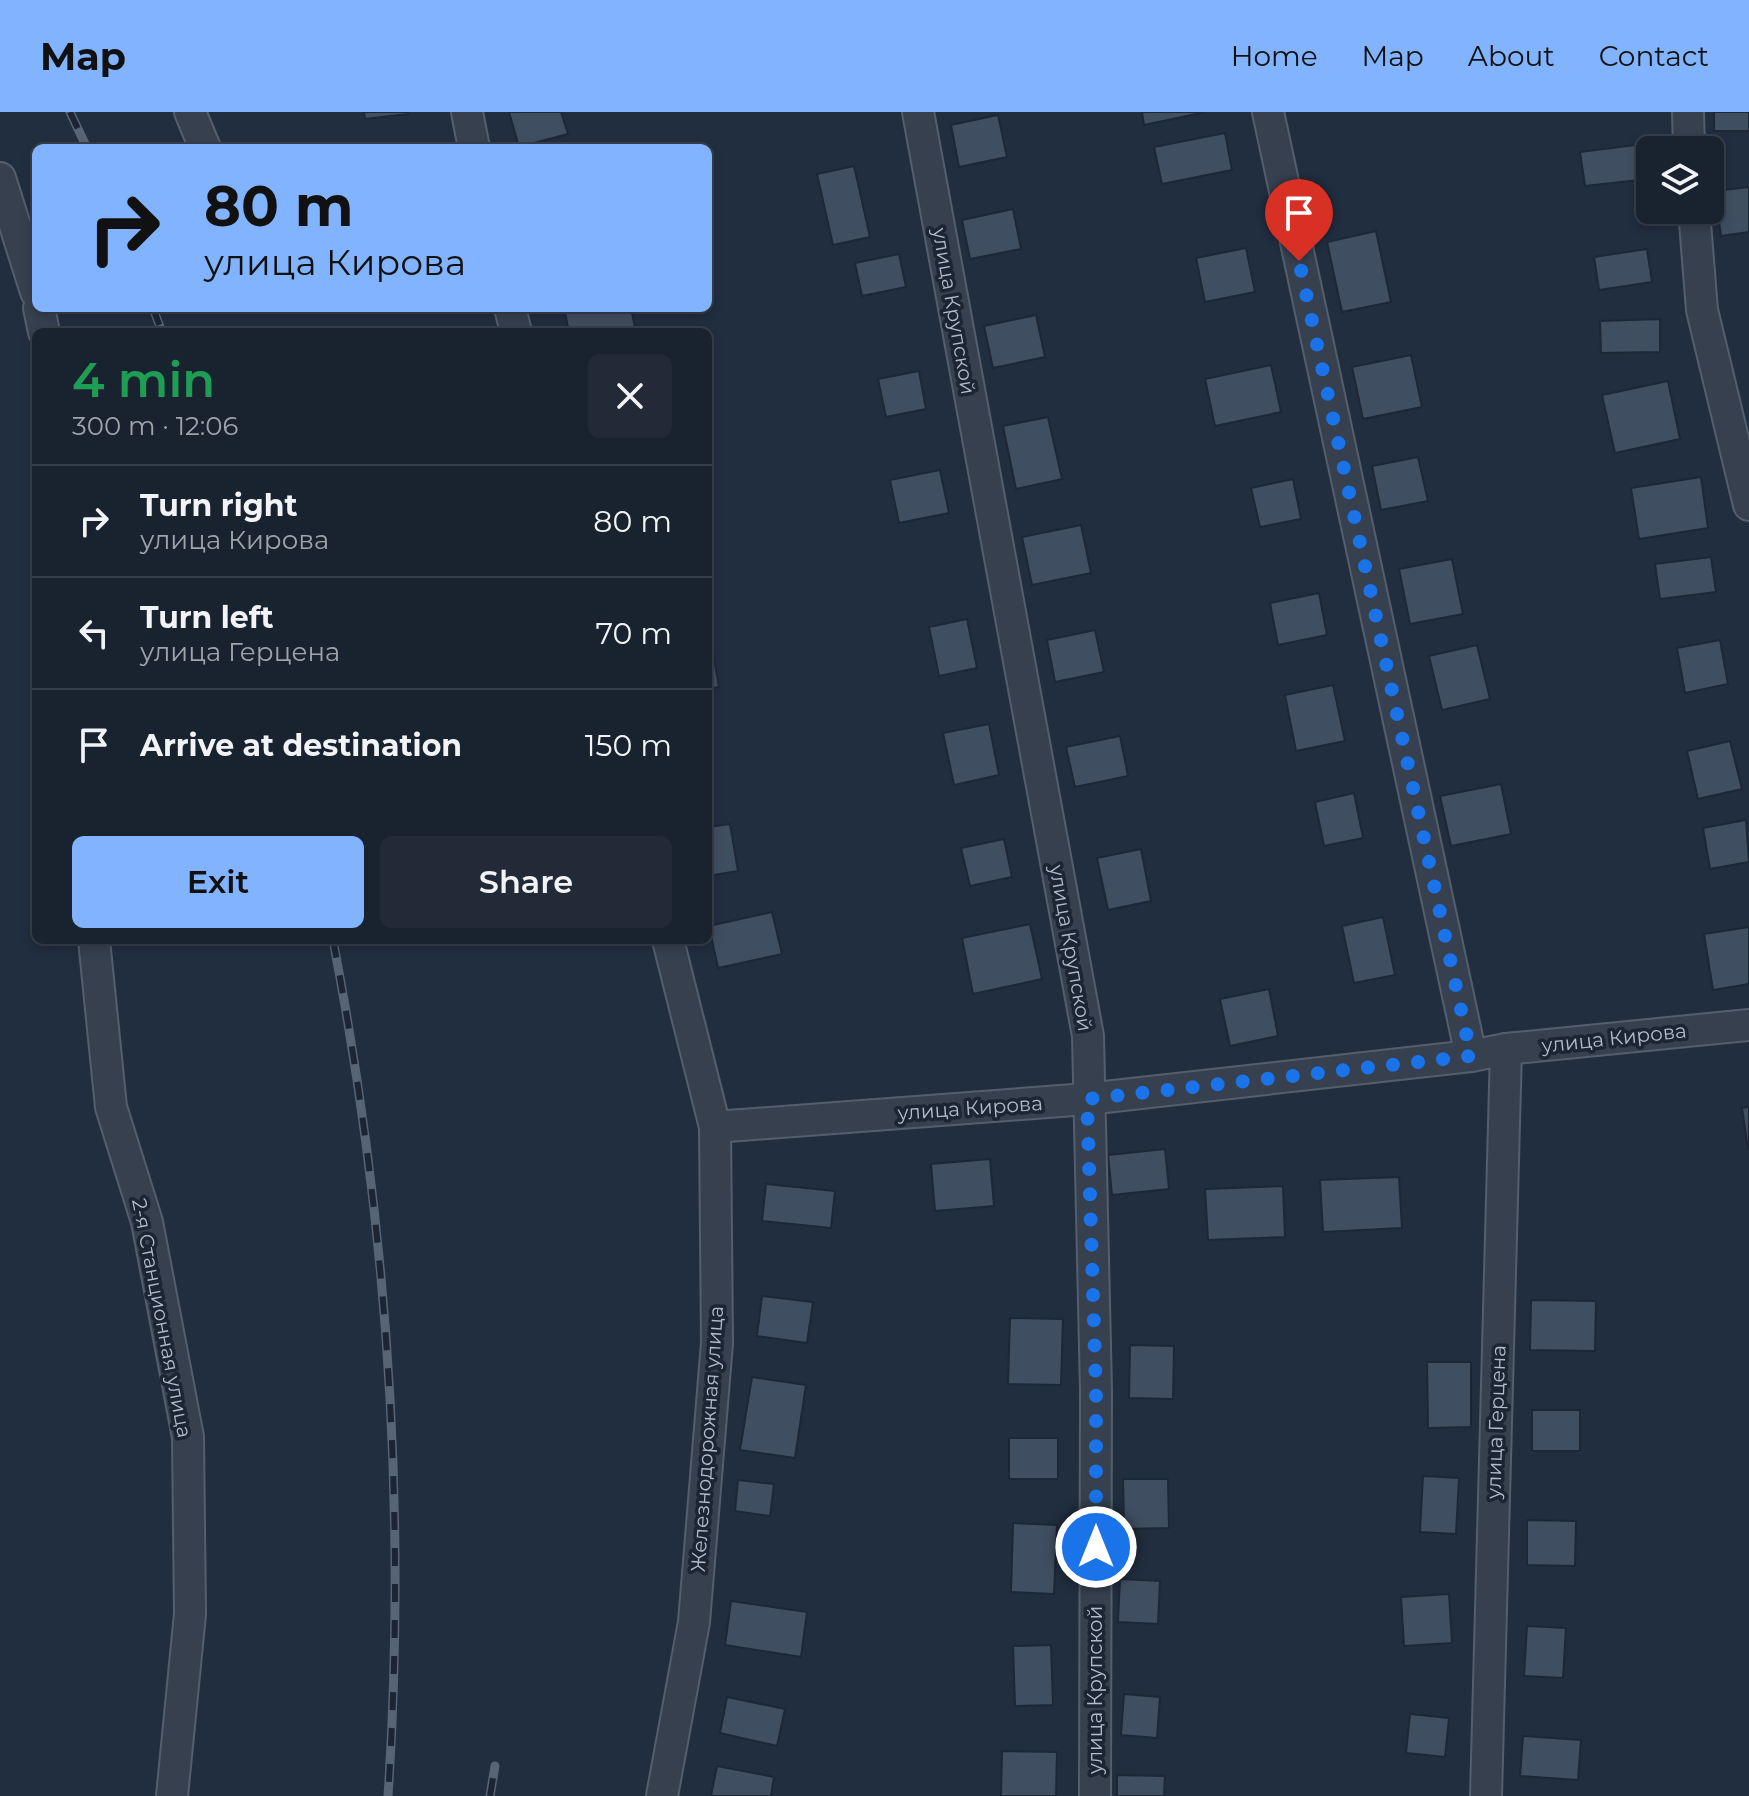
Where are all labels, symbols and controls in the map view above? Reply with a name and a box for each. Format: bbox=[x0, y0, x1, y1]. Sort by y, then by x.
text: Map bbox=[40, 33, 126, 80]
text: Home bbox=[1231, 39, 1318, 73]
text: Map bbox=[1362, 39, 1424, 73]
text: About bbox=[1468, 39, 1555, 73]
text: Contact bbox=[1599, 39, 1709, 73]
map controls bbox=[1636, 136, 1724, 224]
button: layers bbox=[1636, 136, 1724, 224]
text: 80 m bbox=[204, 172, 354, 240]
icon: right bbox=[72, 176, 176, 280]
pin bbox=[1265, 179, 1333, 261]
icon: arrive bbox=[1277, 191, 1321, 235]
street label: улица Крупской bbox=[927, 225, 980, 396]
text: улица Кирова bbox=[204, 240, 466, 284]
text: 4 min bbox=[72, 351, 215, 409]
button: close bbox=[588, 354, 672, 438]
text: 300 m · 12:06 bbox=[72, 410, 238, 442]
text: Turn right bbox=[140, 487, 297, 524]
icon: right bbox=[72, 499, 116, 543]
text: 80 m bbox=[593, 503, 672, 540]
text: улица Кирова bbox=[140, 524, 329, 556]
text: Turn left bbox=[140, 599, 273, 636]
icon: left bbox=[72, 611, 116, 655]
text: 70 m bbox=[595, 615, 672, 652]
text: улица Герцена bbox=[140, 636, 340, 668]
icon: arrive bbox=[72, 723, 116, 767]
text: Arrive at destination bbox=[140, 727, 462, 764]
text: 150 m bbox=[585, 727, 672, 764]
button: Exit bbox=[72, 836, 364, 928]
button: Share bbox=[380, 836, 672, 928]
street label: улица Крупской bbox=[1044, 862, 1097, 1033]
street label: улица Кирова bbox=[1539, 1018, 1688, 1058]
street label: улица Кирова bbox=[896, 1091, 1043, 1125]
street label: 2-я Станционная улица bbox=[127, 1196, 197, 1440]
street label: Железнодорожная улица bbox=[686, 1305, 728, 1573]
street label: улица Герцена bbox=[1481, 1345, 1511, 1500]
position arrow bbox=[1054, 1505, 1138, 1589]
street label: улица Крупской bbox=[1083, 1606, 1107, 1775]

